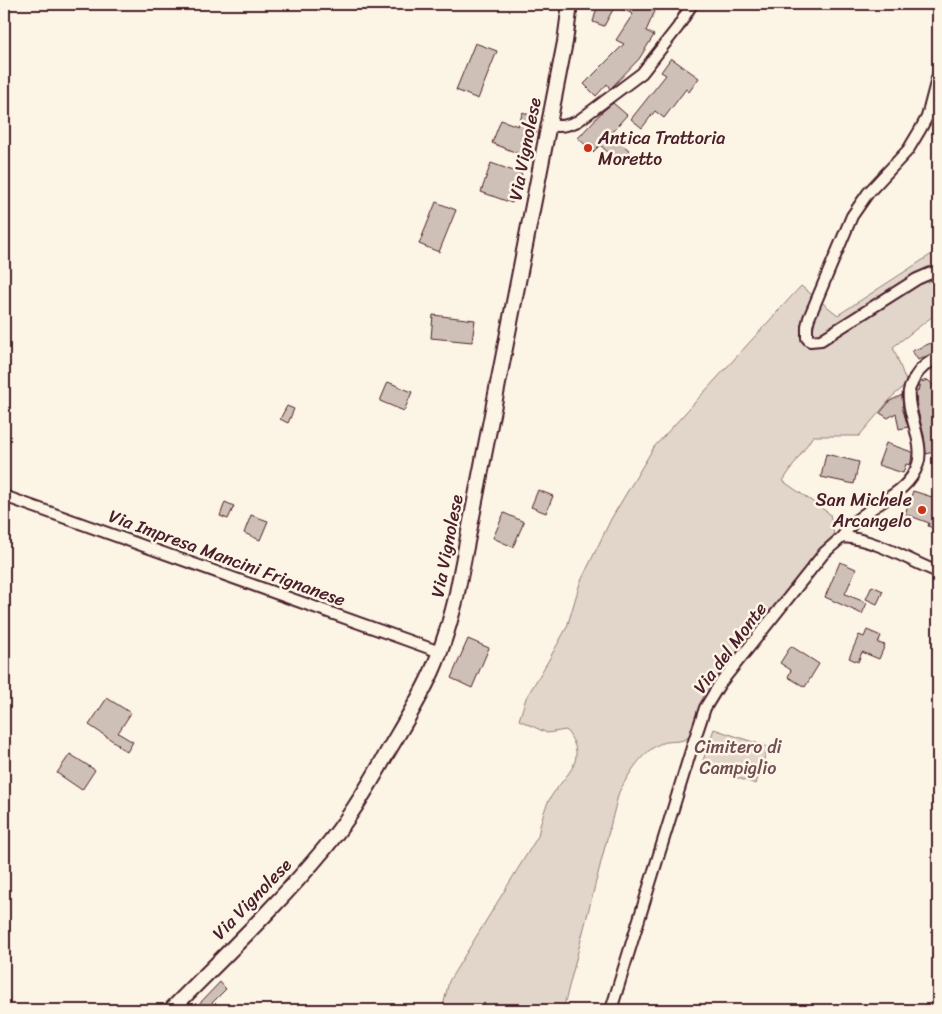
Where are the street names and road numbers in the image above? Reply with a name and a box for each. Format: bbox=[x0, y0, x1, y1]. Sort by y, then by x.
street label: Via Vignolese bbox=[499, 94, 551, 203]
street label: Via Vignolese bbox=[421, 491, 473, 600]
street label: Via Impresa Mancini Frignanese bbox=[104, 500, 350, 616]
street label: Via del Monte bbox=[685, 595, 775, 701]
street label: Via Vignolese bbox=[204, 850, 300, 948]

